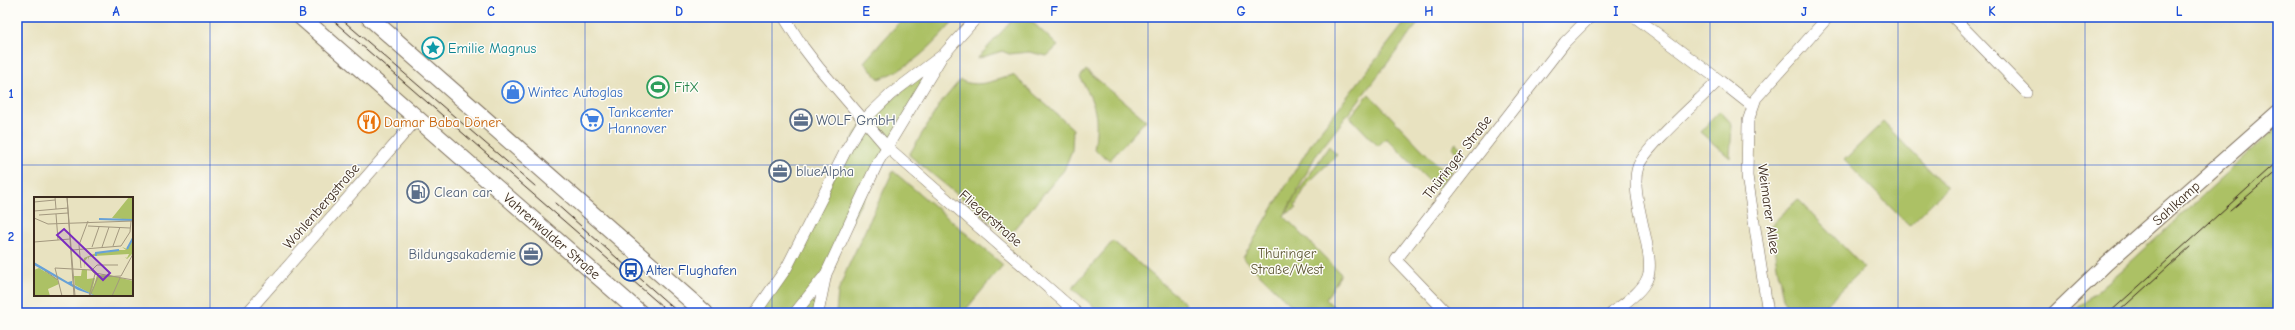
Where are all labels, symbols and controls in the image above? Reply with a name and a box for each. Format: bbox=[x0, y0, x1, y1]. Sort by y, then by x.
text: A bbox=[112, 4, 120, 19]
text: B bbox=[299, 4, 307, 19]
text: C bbox=[487, 4, 495, 19]
text: D bbox=[675, 4, 683, 19]
text: E bbox=[862, 4, 870, 19]
text: F bbox=[1050, 4, 1058, 19]
text: G bbox=[1236, 4, 1246, 19]
text: H bbox=[1424, 4, 1434, 19]
text: I bbox=[1613, 4, 1619, 19]
text: J bbox=[1801, 4, 1807, 19]
text: K bbox=[1988, 4, 1996, 19]
text: L bbox=[2176, 4, 2183, 19]
place icon: Emilie Magnus bbox=[420, 35, 446, 61]
place label: Emilie Magnus bbox=[448, 40, 536, 57]
sports icon: FitX bbox=[645, 74, 671, 100]
shop icon: Wintec Autoglas bbox=[500, 79, 526, 105]
place label: FitX bbox=[674, 79, 699, 96]
place label: Wintec Autoglas bbox=[528, 84, 623, 101]
text: 1 bbox=[8, 86, 14, 101]
place label: Tankcenter Hannover bbox=[608, 104, 674, 137]
supermarket icon: Tankcenter Hannover bbox=[579, 107, 605, 133]
office icon: WOLF GmbH bbox=[788, 107, 814, 133]
restaurant icon: Damar Baba Döner bbox=[356, 109, 382, 135]
place label: WOLF GmbH bbox=[816, 112, 896, 129]
street label: Thüringer Straße bbox=[1419, 112, 1495, 203]
place label: Damar Baba Döner bbox=[384, 114, 501, 131]
office icon: blueAlpha bbox=[767, 158, 793, 184]
street label: Wohlenbergstraße bbox=[280, 160, 363, 253]
place label: blueAlpha bbox=[796, 163, 854, 180]
street label: Weimarer Allee bbox=[1754, 163, 1783, 255]
street label: Sahlkamp bbox=[2149, 178, 2204, 229]
fuel station icon: Clean car bbox=[405, 179, 431, 205]
place label: Clean car bbox=[434, 184, 492, 201]
street label: Fliegerstraße bbox=[956, 186, 1026, 250]
street label: Vahrenwalder Straße bbox=[500, 190, 604, 283]
inset map bbox=[34, 197, 133, 296]
text: 2 bbox=[8, 229, 14, 244]
office icon: Bildungsakademie bbox=[518, 241, 544, 267]
park label: Thüringer Straße/West bbox=[1251, 245, 1324, 278]
place label: Bildungsakademie bbox=[408, 246, 516, 263]
bus stop icon: Alter Flughafen bbox=[618, 257, 644, 283]
place label: Alter Flughafen bbox=[646, 262, 737, 279]

